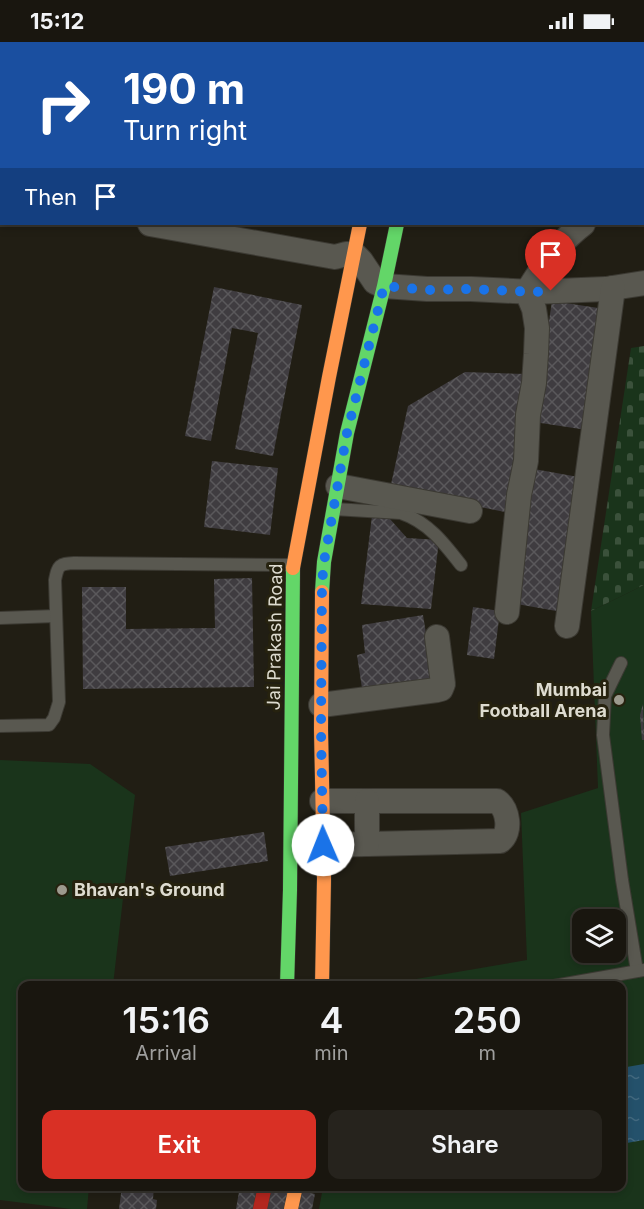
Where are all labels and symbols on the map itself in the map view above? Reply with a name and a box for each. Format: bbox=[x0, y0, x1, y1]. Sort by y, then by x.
pin bbox=[525, 229, 576, 291]
street label: Jai Prakash Road bbox=[263, 563, 286, 711]
place label: Mumbai Football Arena bbox=[480, 679, 607, 721]
marker: Mumbai Football Arena bbox=[612, 693, 626, 707]
position arrow bbox=[291, 813, 355, 877]
place label: Bhavan's Ground bbox=[74, 879, 225, 900]
marker: Bhavan's Ground bbox=[55, 883, 69, 897]

